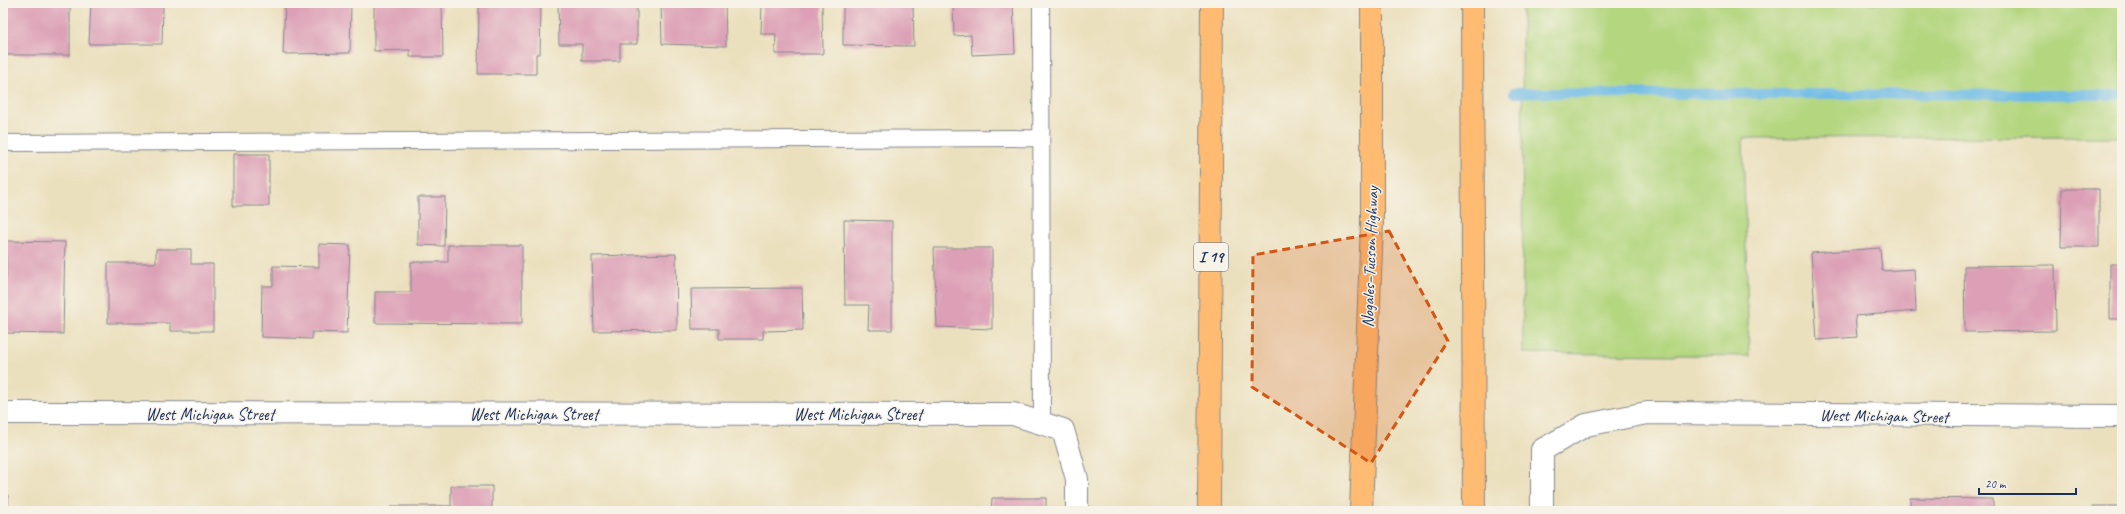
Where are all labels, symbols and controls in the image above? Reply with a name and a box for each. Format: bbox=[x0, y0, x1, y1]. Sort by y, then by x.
street label: Nogales–Tucson Highway bbox=[1357, 185, 1383, 328]
road number: I 19 bbox=[1194, 243, 1228, 271]
street label: West Michigan Street bbox=[146, 404, 277, 425]
street label: West Michigan Street bbox=[470, 404, 601, 425]
street label: West Michigan Street bbox=[794, 404, 925, 425]
street label: West Michigan Street bbox=[1820, 404, 1951, 428]
scale bar bbox=[1979, 470, 2076, 496]
text: 20 m bbox=[1985, 476, 2007, 492]

